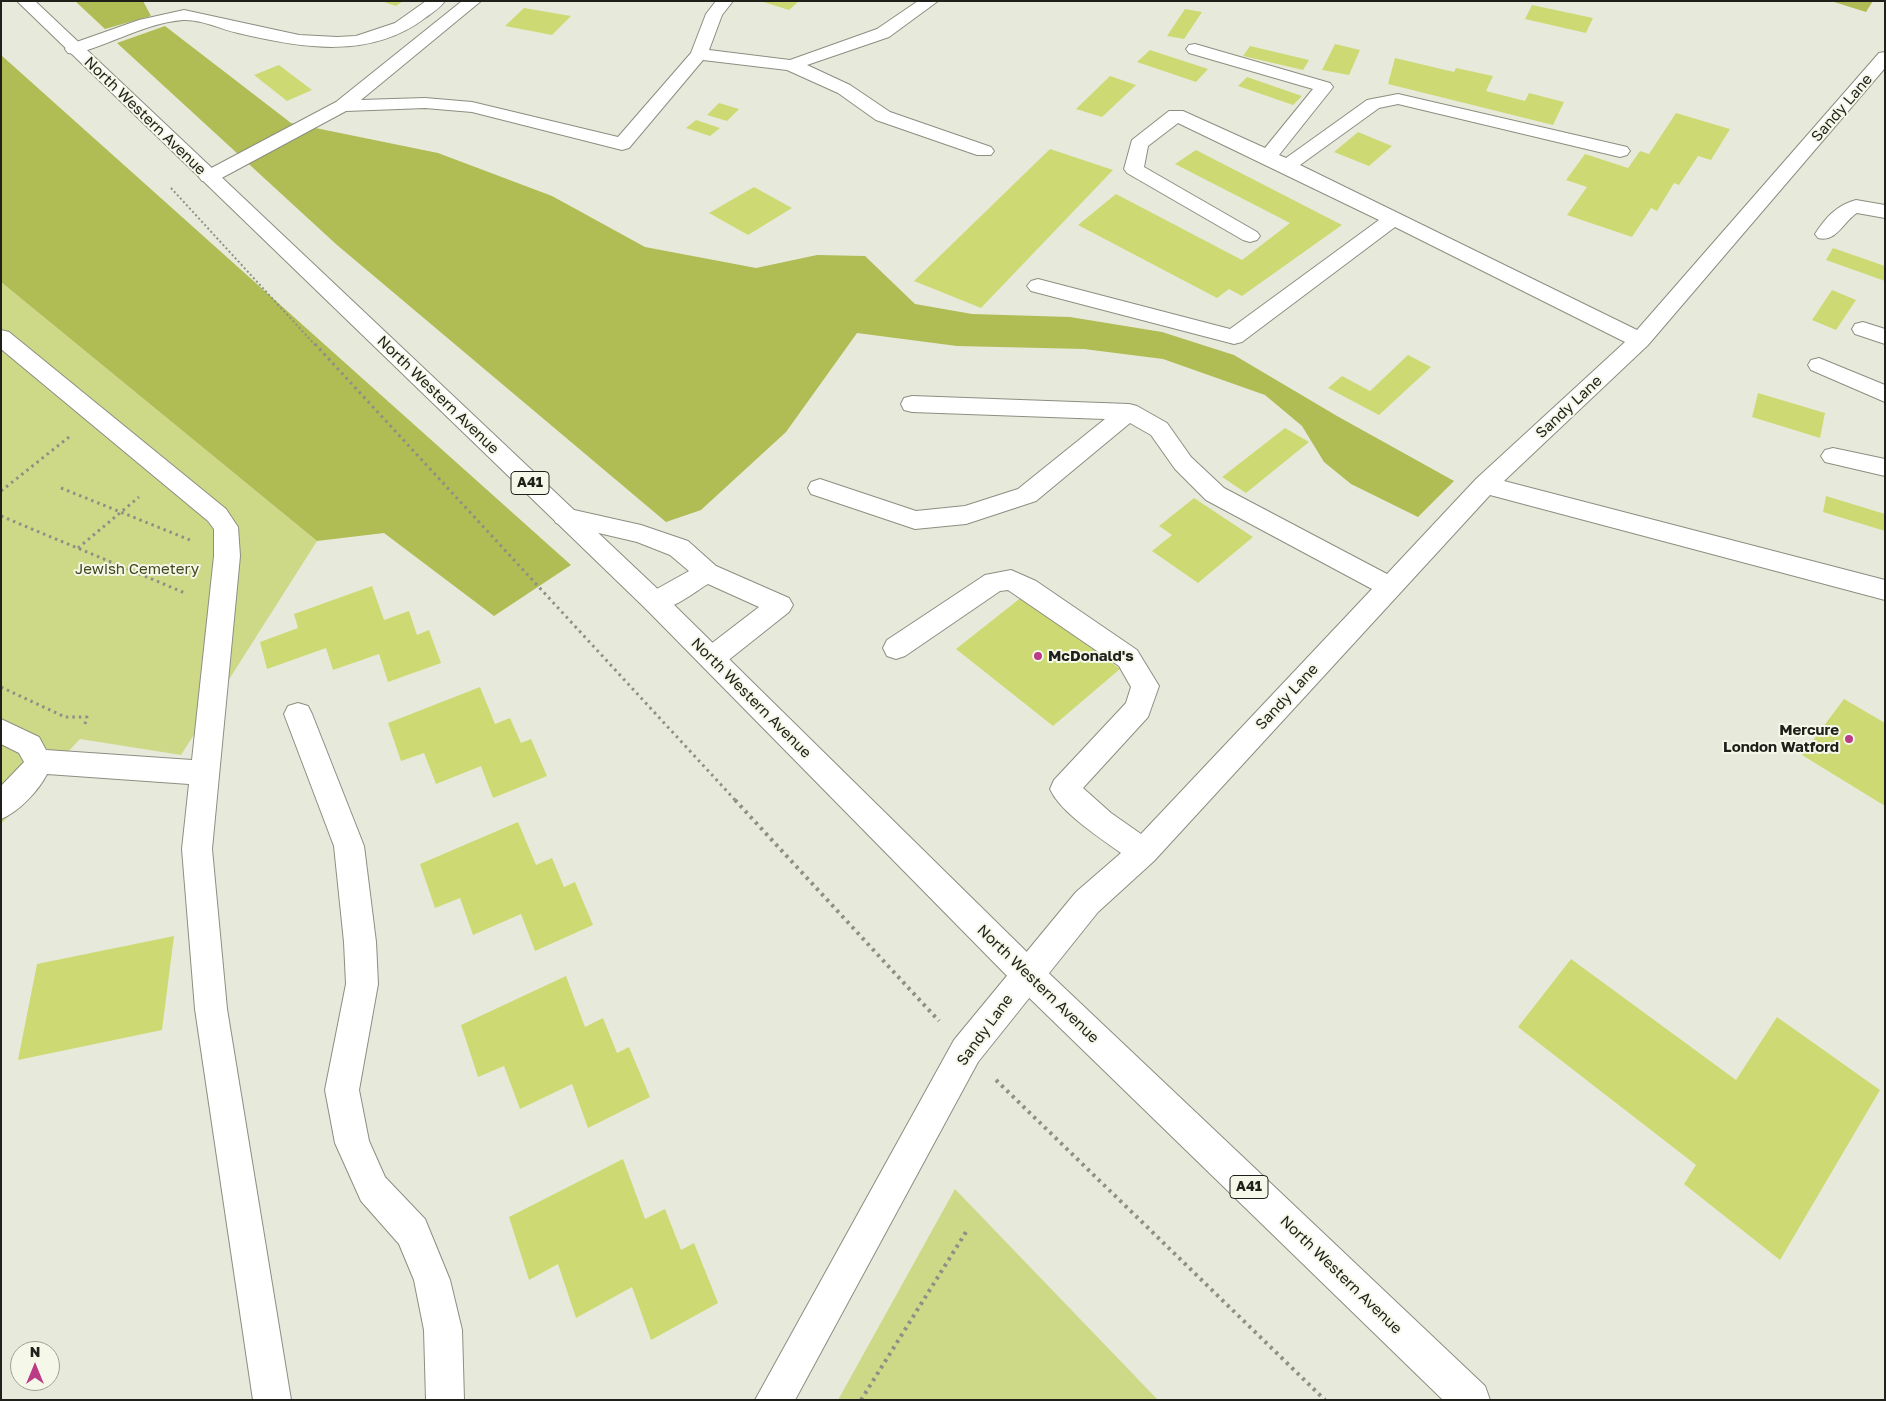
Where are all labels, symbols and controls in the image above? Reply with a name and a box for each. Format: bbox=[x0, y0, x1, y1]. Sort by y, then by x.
street label: North Western Avenue bbox=[80, 53, 210, 179]
street label: Sandy Lane bbox=[1808, 70, 1876, 146]
street label: North Western Avenue bbox=[373, 332, 503, 458]
street label: Sandy Lane bbox=[1532, 372, 1606, 442]
road number: A41 bbox=[511, 472, 549, 494]
park label: Jewish Cemetery bbox=[75, 560, 199, 578]
street label: North Western Avenue bbox=[687, 634, 815, 762]
place label: McDonald's bbox=[1048, 647, 1134, 665]
marker: McDonald's bbox=[1032, 650, 1044, 662]
street label: Sandy Lane bbox=[1252, 660, 1322, 734]
place label: Mercure London Watford bbox=[1723, 721, 1839, 756]
marker: Mercure London Watford bbox=[1843, 733, 1855, 745]
street label: North Western Avenue bbox=[973, 921, 1103, 1047]
street label: Sandy Lane bbox=[953, 991, 1017, 1069]
road number: A41 bbox=[1230, 1176, 1268, 1198]
street label: North Western Avenue bbox=[1276, 1212, 1406, 1338]
north arrow bbox=[10, 1341, 60, 1391]
text: N bbox=[30, 1343, 40, 1360]

